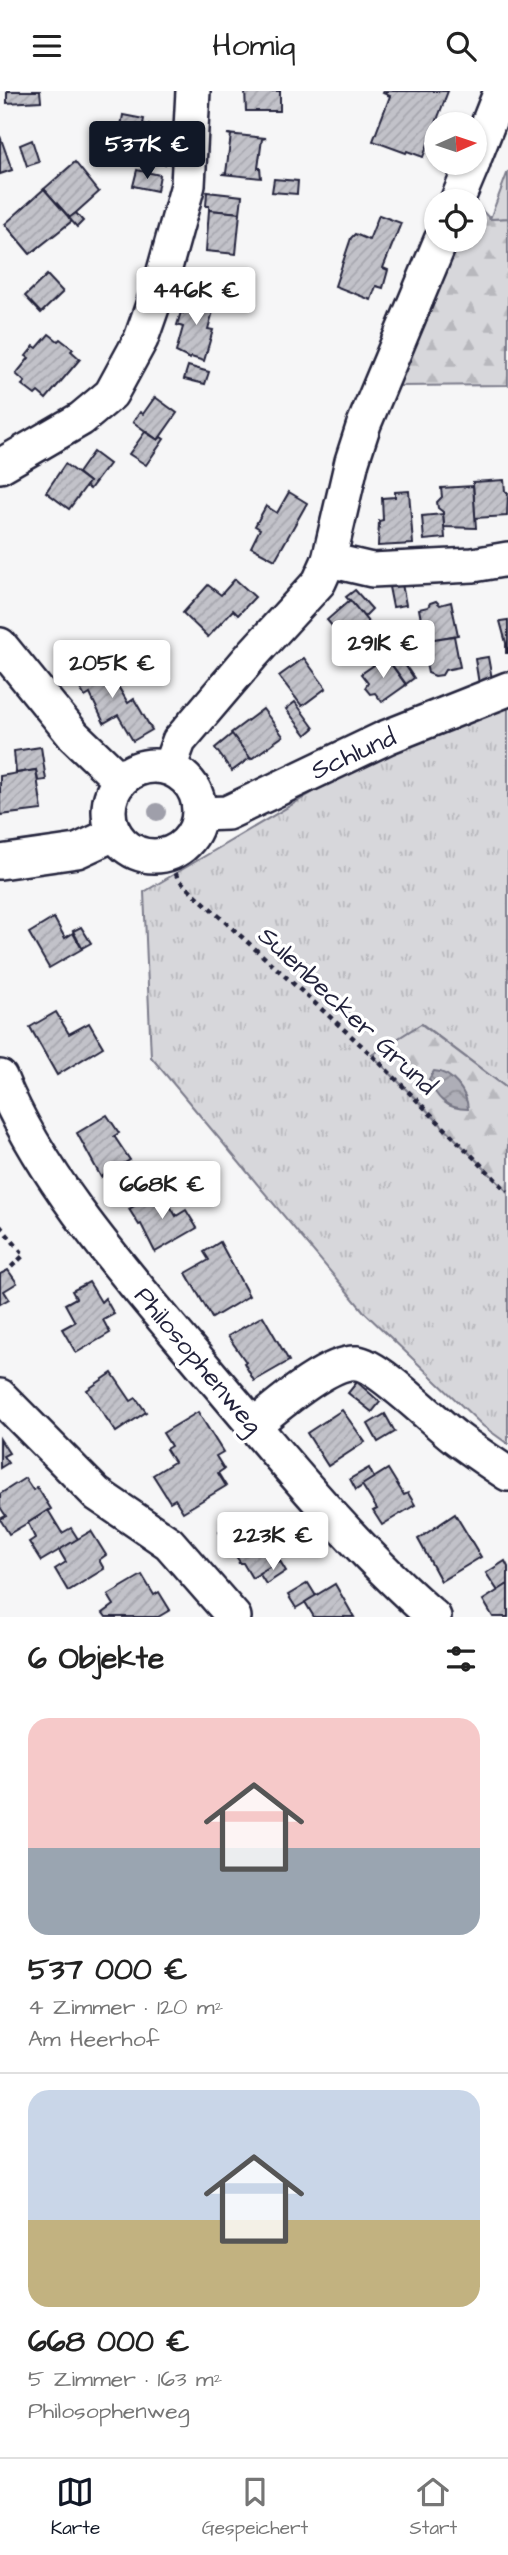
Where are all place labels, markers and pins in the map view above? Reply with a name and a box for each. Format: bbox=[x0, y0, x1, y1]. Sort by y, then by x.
pin: 537K € bbox=[90, 122, 204, 181]
pin: 446K € bbox=[139, 267, 253, 327]
pin: 291K € bbox=[326, 621, 440, 680]
pin: 205K € bbox=[55, 641, 169, 700]
pin: 668K € bbox=[105, 1161, 219, 1221]
pin: 223K € bbox=[216, 1513, 330, 1572]

